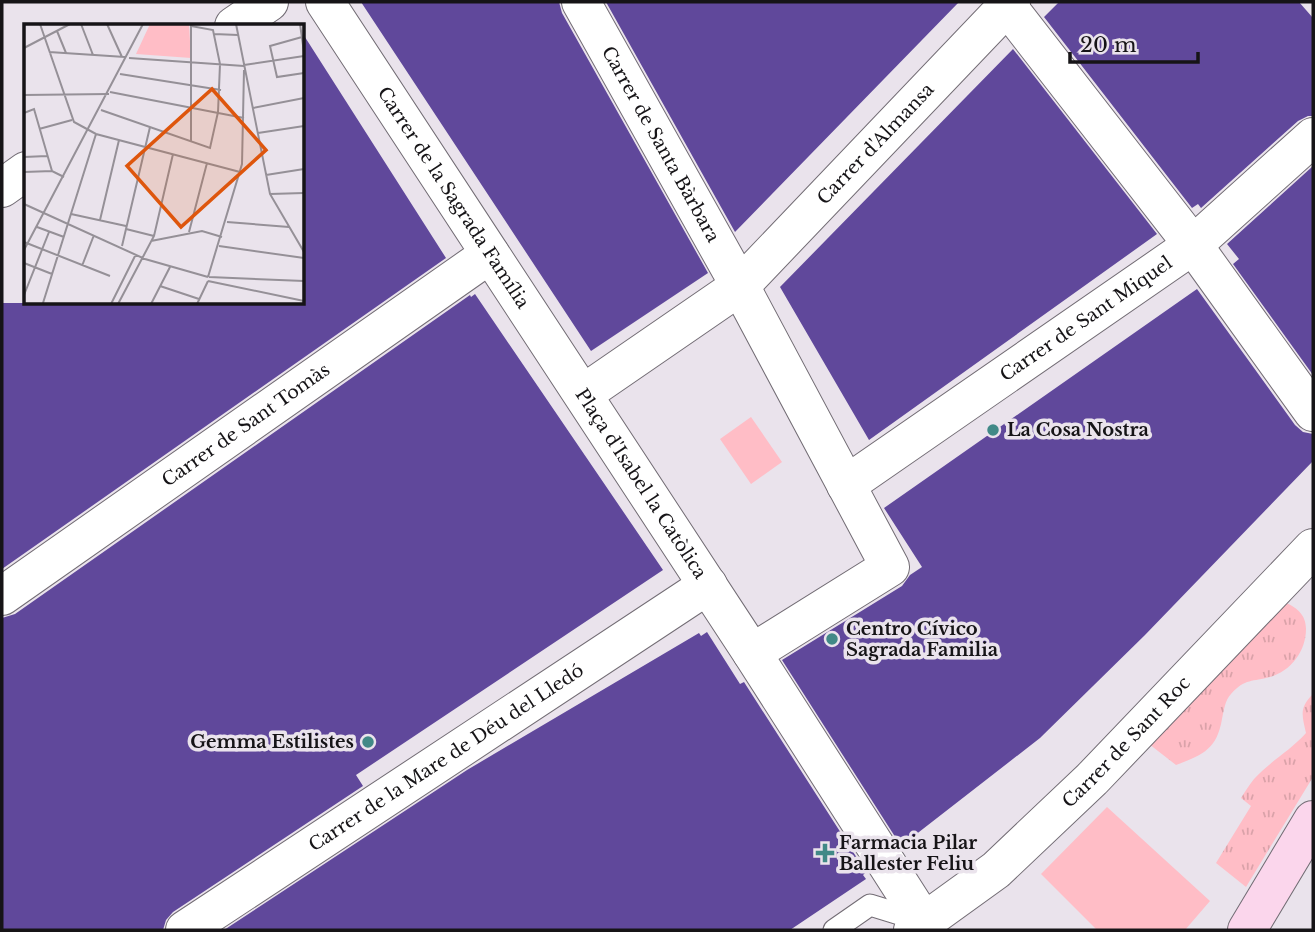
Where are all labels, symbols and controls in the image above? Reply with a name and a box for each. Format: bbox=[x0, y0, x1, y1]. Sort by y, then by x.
scale bar bbox=[1070, 21, 1198, 65]
inset map bbox=[24, 24, 304, 304]
text: 20 m bbox=[1080, 32, 1137, 58]
street label: Carrer de Santa Bàrbara bbox=[597, 42, 724, 246]
street label: Carrer d'Almansa bbox=[813, 79, 939, 209]
street label: Carrer de la Sagrada Família bbox=[373, 83, 534, 313]
street label: Carrer de Sant Miquel bbox=[996, 252, 1177, 386]
street label: Carrer de Sant Tomàs bbox=[158, 359, 334, 491]
street label: Plaça d'Isabel la Catòlica bbox=[571, 384, 711, 583]
place label: La Cosa Nostra bbox=[1007, 419, 1149, 441]
marker: La Cosa Nostra bbox=[985, 422, 1001, 438]
place label: Centro Cívico Sagrada Familia bbox=[846, 618, 999, 661]
marker: Centro Cívico Sagrada Familia bbox=[824, 631, 840, 647]
street label: Carrer de la Mare de Déu del Lledó bbox=[305, 659, 588, 856]
street label: Carrer de Sant Roc bbox=[1058, 672, 1195, 812]
place label: Gemma Estilistes bbox=[190, 731, 354, 753]
marker: Gemma Estilistes bbox=[360, 734, 376, 750]
place label: Farmacia Pilar Ballester Feliu bbox=[839, 832, 977, 875]
marker: Farmacia Pilar Ballester Feliu bbox=[817, 845, 833, 861]

